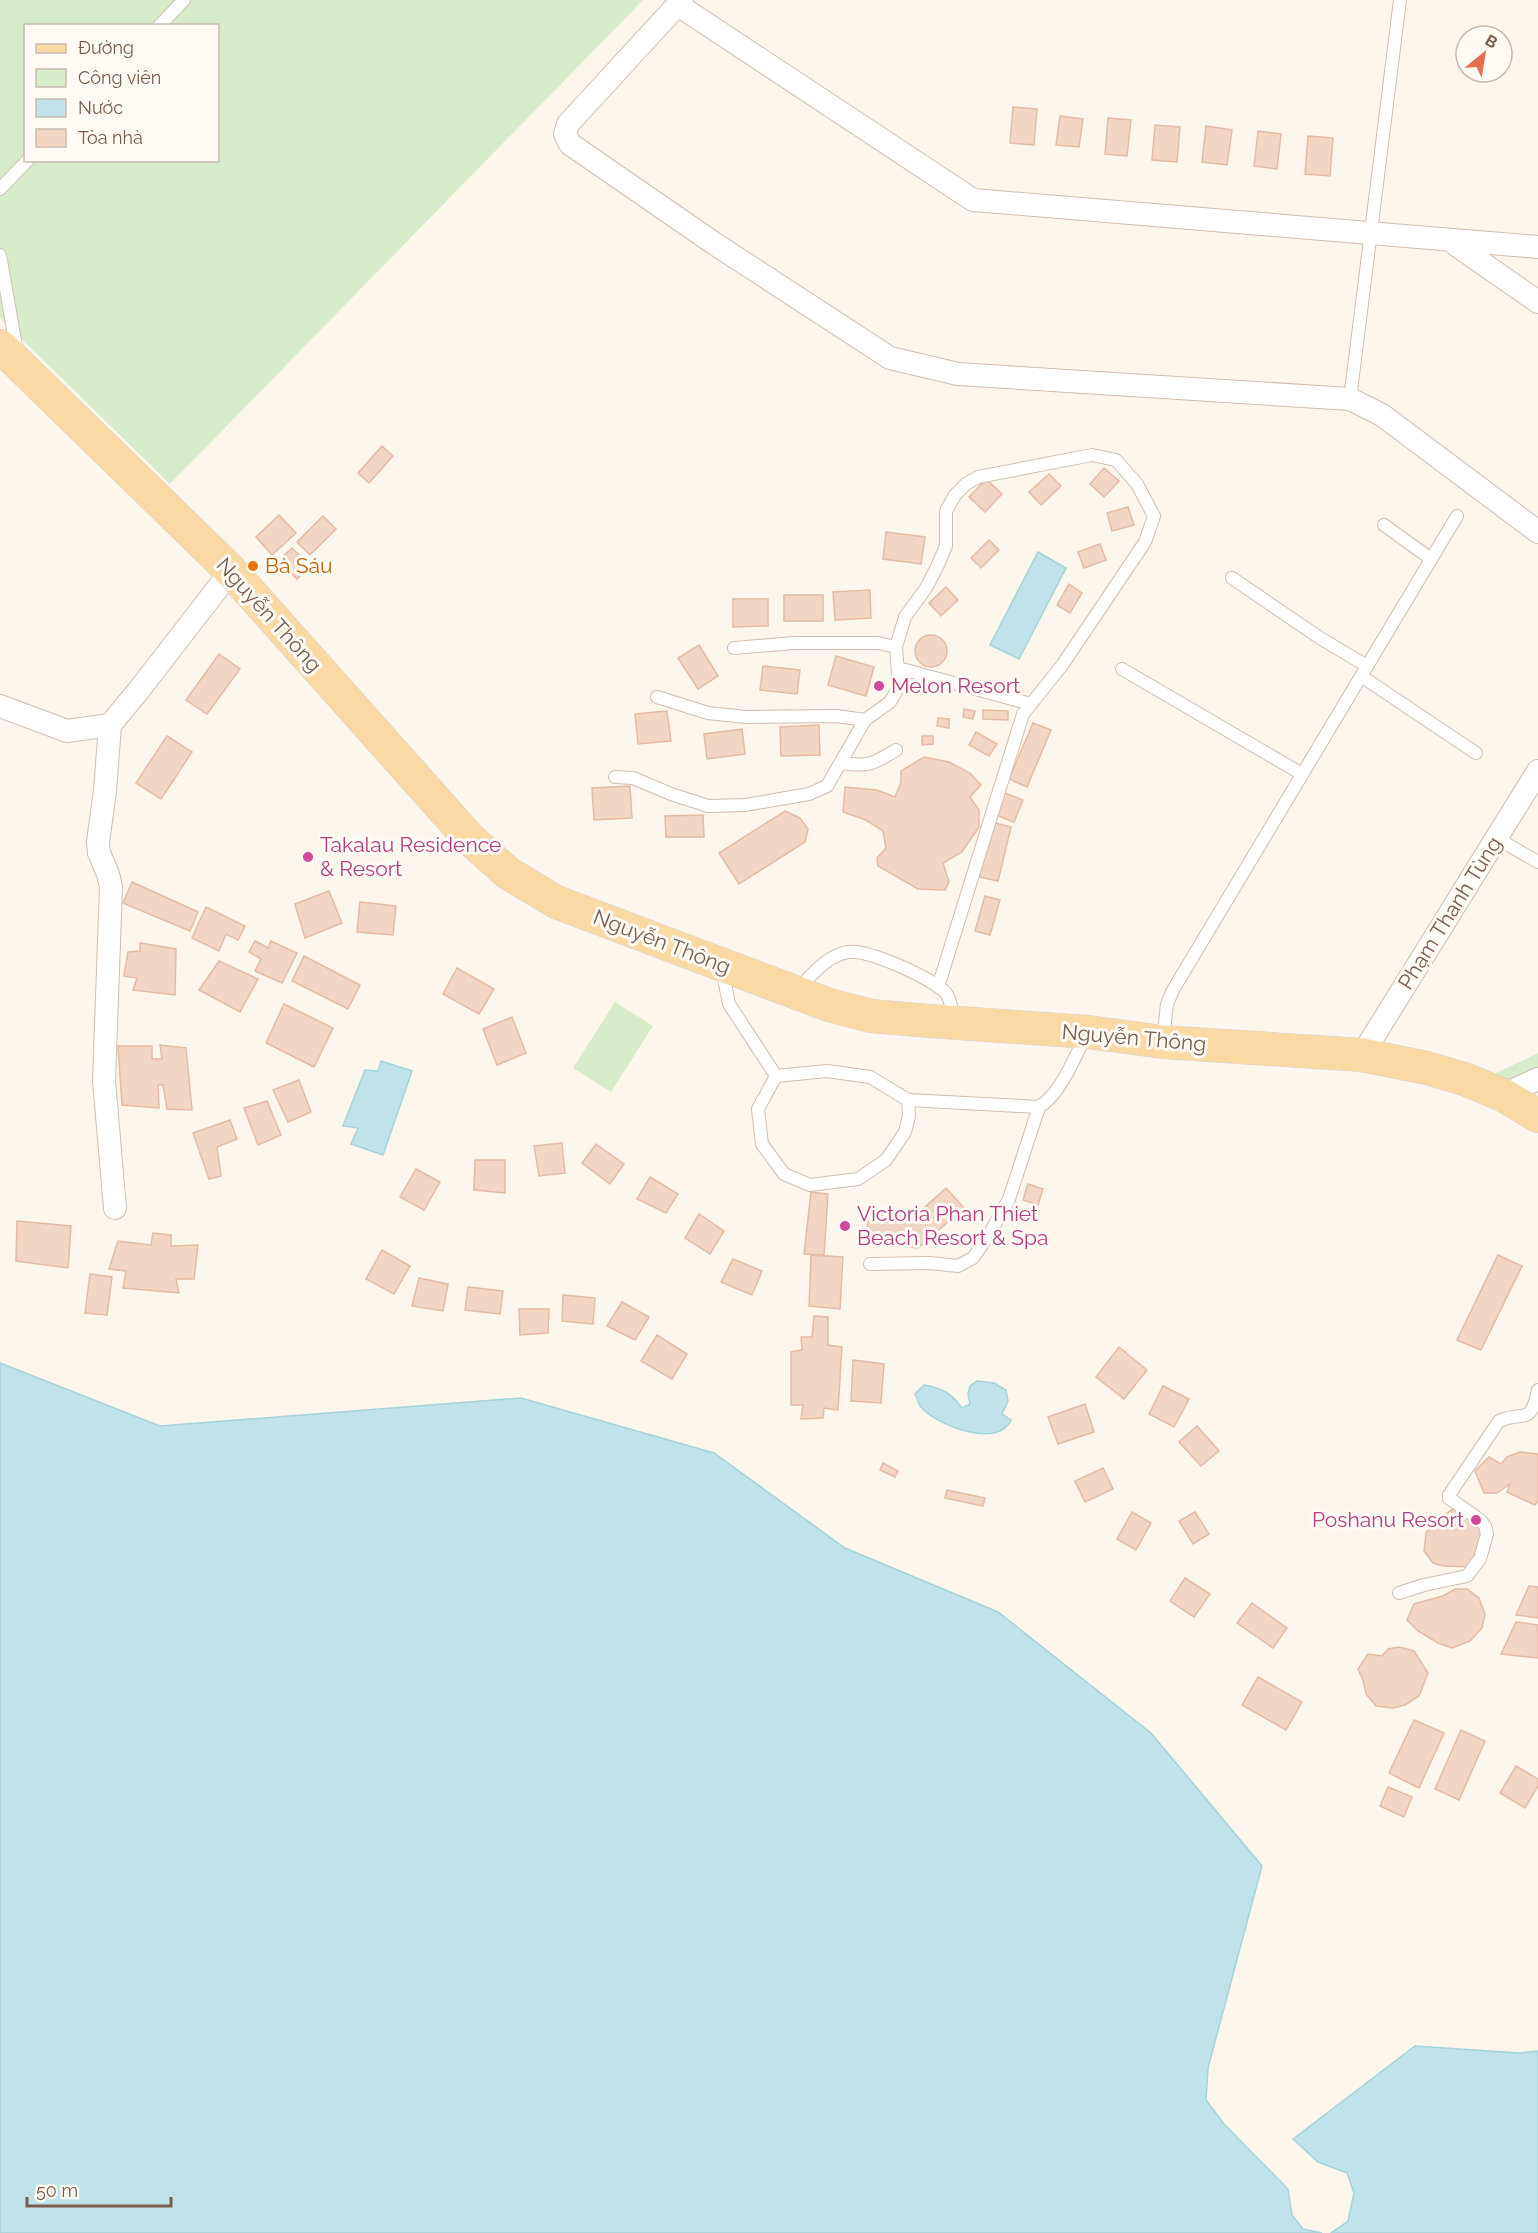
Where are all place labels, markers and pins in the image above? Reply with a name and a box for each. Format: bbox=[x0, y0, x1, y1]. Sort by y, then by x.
place label: Bà Sáu bbox=[265, 553, 332, 578]
marker: Bà Sáu bbox=[246, 559, 260, 573]
place label: Melon Resort bbox=[891, 673, 1020, 698]
marker: Melon Resort bbox=[872, 679, 886, 693]
place label: Takalau Residence & Resort bbox=[320, 832, 501, 881]
marker: Takalau Residence & Resort bbox=[301, 850, 315, 864]
place label: Victoria Phan Thiet Beach Resort & Spa bbox=[857, 1201, 1049, 1250]
marker: Victoria Phan Thiet Beach Resort & Spa bbox=[838, 1219, 852, 1233]
place label: Poshanu Resort bbox=[1312, 1507, 1464, 1532]
marker: Poshanu Resort bbox=[1469, 1513, 1483, 1527]

